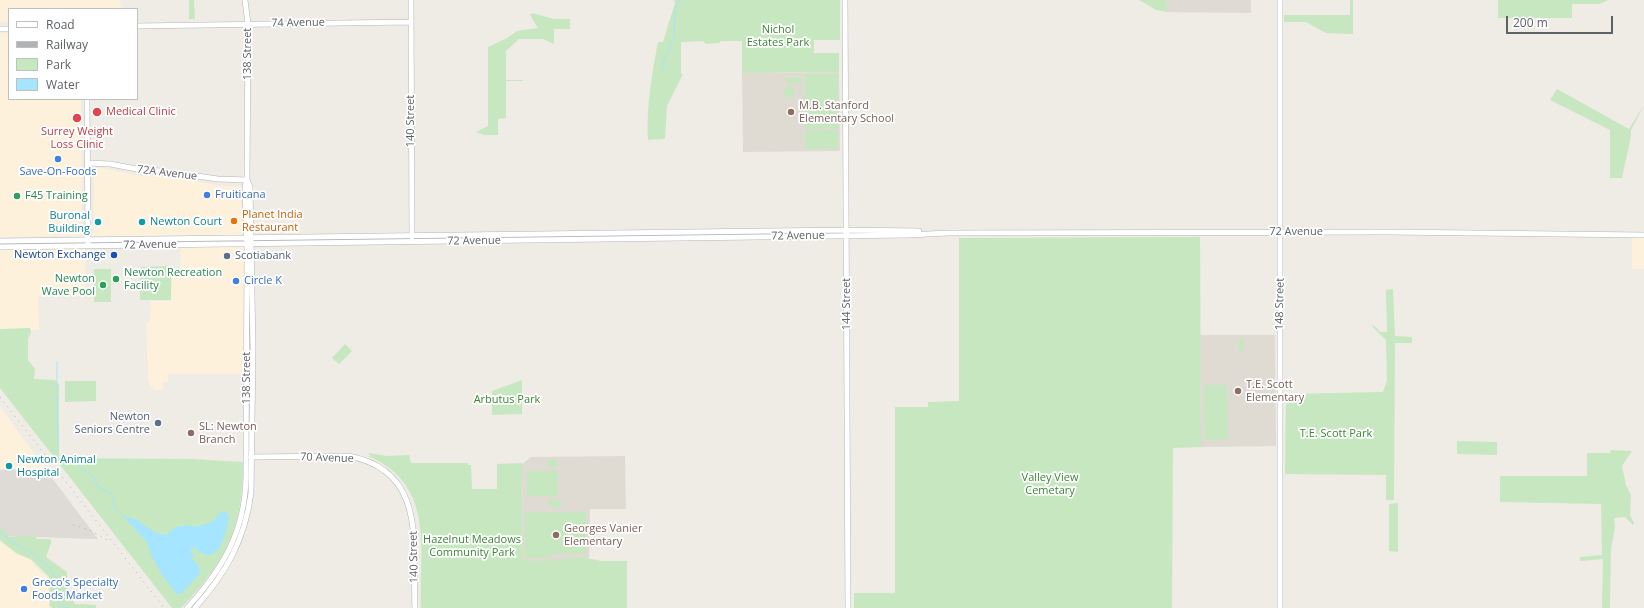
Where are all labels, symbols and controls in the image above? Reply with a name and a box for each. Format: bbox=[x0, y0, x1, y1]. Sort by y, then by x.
legend bbox=[8, 8, 138, 100]
scale bar bbox=[1508, 8, 1615, 34]
text: 200 m bbox=[1513, 14, 1548, 31]
text: Road bbox=[46, 16, 75, 33]
street label: 74 Avenue bbox=[271, 16, 325, 30]
park label: Nichol Estates Park bbox=[747, 23, 809, 49]
street label: 138 Street bbox=[241, 28, 255, 80]
text: Railway bbox=[46, 36, 88, 53]
text: Park bbox=[46, 56, 71, 73]
text: Water bbox=[46, 76, 80, 93]
street label: 140 Street bbox=[404, 95, 418, 147]
place label: M.B. Stanford Elementary School bbox=[799, 99, 894, 125]
place label: Medical Clinic bbox=[106, 105, 176, 119]
marker: Medical Clinic bbox=[91, 106, 103, 118]
marker: M.B. Stanford Elementary School bbox=[786, 107, 796, 117]
marker: Surrey Weight Loss Clinic bbox=[71, 112, 83, 124]
place label: Surrey Weight Loss Clinic bbox=[41, 125, 113, 151]
marker: Save-On-Foods bbox=[53, 154, 63, 164]
street label: 72A Avenue bbox=[136, 163, 198, 183]
place label: Save-On-Foods bbox=[19, 165, 97, 179]
place label: Fruiticana bbox=[215, 188, 266, 202]
place label: F45 Training bbox=[25, 189, 88, 203]
marker: Fruiticana bbox=[202, 190, 212, 200]
marker: F45 Training bbox=[12, 191, 22, 201]
place label: Planet India Restaurant bbox=[242, 208, 303, 234]
place label: Buronal Building bbox=[48, 209, 90, 235]
place label: Newton Court bbox=[150, 215, 222, 229]
marker: Planet India Restaurant bbox=[229, 216, 239, 226]
marker: Buronal Building bbox=[93, 217, 103, 227]
marker: Newton Court bbox=[137, 217, 147, 227]
street label: 72 Avenue bbox=[1269, 225, 1323, 239]
street label: 72 Avenue bbox=[771, 229, 825, 243]
street label: 72 Avenue bbox=[447, 234, 501, 248]
street label: 72 Avenue bbox=[123, 238, 177, 252]
place label: Newton Exchange bbox=[14, 248, 106, 262]
place label: Scotiabank bbox=[235, 249, 291, 263]
marker: Newton Exchange bbox=[109, 250, 119, 260]
marker: Scotiabank bbox=[222, 251, 232, 261]
place label: Newton Recreation Facility bbox=[124, 266, 222, 292]
place label: Newton Wave Pool bbox=[42, 272, 95, 298]
marker: Newton Recreation Facility bbox=[111, 274, 121, 284]
place label: Circle K bbox=[244, 274, 282, 288]
marker: Circle K bbox=[231, 276, 241, 286]
street label: 144 Street bbox=[840, 278, 854, 330]
street label: 148 Street bbox=[1273, 278, 1287, 330]
marker: Newton Wave Pool bbox=[98, 280, 108, 290]
street label: 138 Street bbox=[240, 352, 254, 404]
place label: T.E. Scott Elementary bbox=[1246, 378, 1304, 404]
marker: T.E. Scott Elementary bbox=[1233, 386, 1243, 396]
park label: Arbutus Park bbox=[474, 393, 540, 407]
place label: Newton Seniors Centre bbox=[75, 410, 150, 436]
marker: Newton Seniors Centre bbox=[153, 418, 163, 428]
place label: SL: Newton Branch bbox=[199, 420, 257, 446]
park label: T.E. Scott Park bbox=[1300, 427, 1372, 441]
marker: SL: Newton Branch bbox=[186, 428, 196, 438]
street label: 70 Avenue bbox=[300, 450, 354, 466]
place label: Newton Animal Hospital bbox=[17, 453, 96, 479]
marker: Newton Animal Hospital bbox=[4, 461, 14, 471]
park label: Valley View Cemetary bbox=[1022, 471, 1078, 497]
place label: Georges Vanier Elementary bbox=[564, 522, 642, 548]
marker: Georges Vanier Elementary bbox=[551, 530, 561, 540]
street label: 140 Street bbox=[407, 531, 421, 583]
park label: Hazelnut Meadows Community Park bbox=[423, 533, 521, 559]
place label: Greco's Specialty Foods Market bbox=[32, 576, 118, 602]
marker: Greco's Specialty Foods Market bbox=[19, 584, 29, 594]

